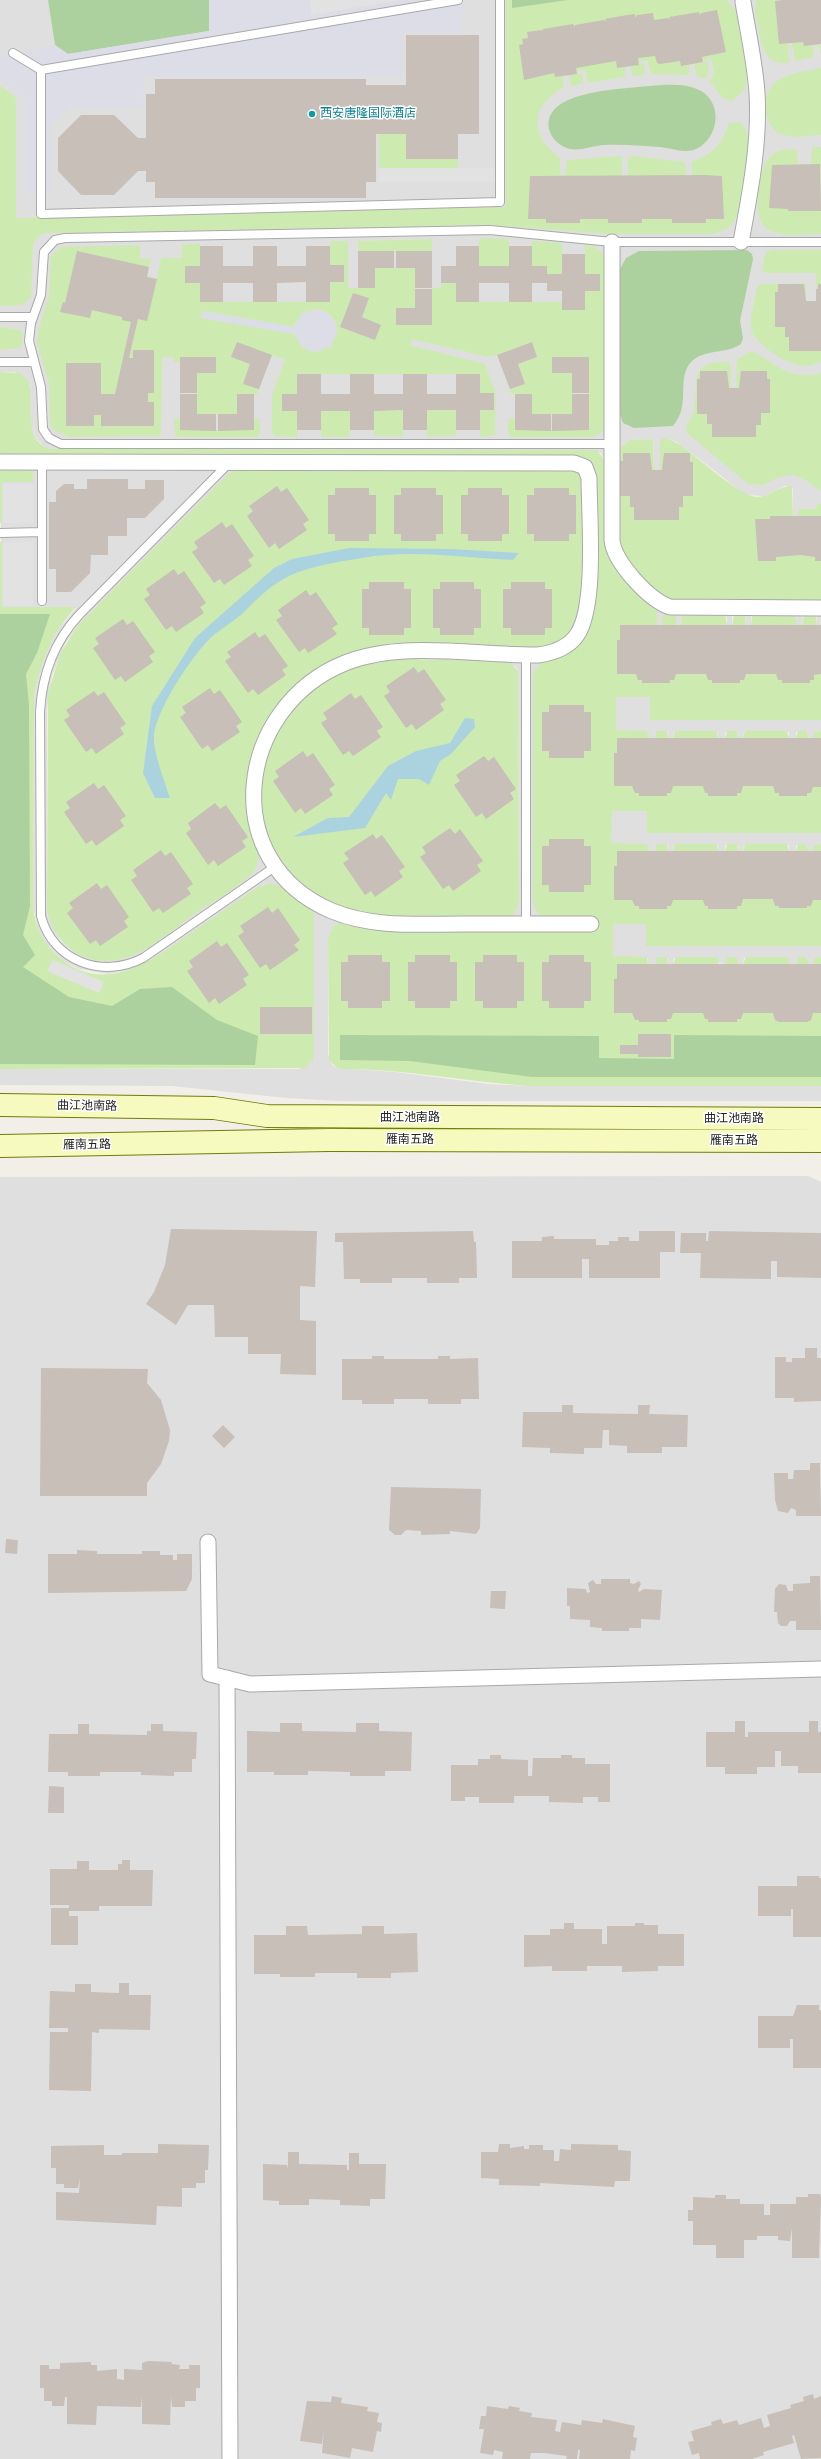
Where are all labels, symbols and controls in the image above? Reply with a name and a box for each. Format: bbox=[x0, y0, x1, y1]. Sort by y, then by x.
place label: 西安唐隆国际酒店 bbox=[320, 107, 416, 121]
marker: 西安唐隆国际酒店 bbox=[307, 109, 317, 119]
street label: 曲江池南路 bbox=[57, 1098, 117, 1114]
street label: 曲江池南路 bbox=[380, 1111, 440, 1125]
street label: 曲江池南路 bbox=[704, 1112, 764, 1126]
street label: 雁南五路 bbox=[386, 1133, 434, 1147]
street label: 雁南五路 bbox=[710, 1134, 758, 1148]
street label: 雁南五路 bbox=[63, 1137, 111, 1153]

